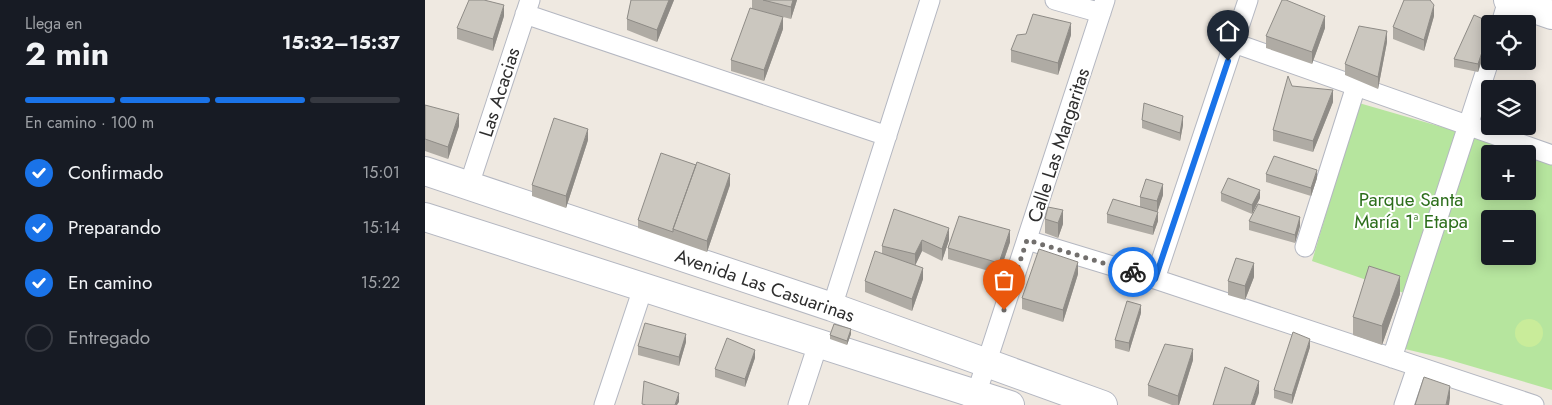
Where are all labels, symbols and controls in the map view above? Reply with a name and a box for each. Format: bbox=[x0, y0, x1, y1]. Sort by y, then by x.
pin bbox=[1207, 10, 1249, 61]
text: Llega en bbox=[25, 12, 82, 35]
map controls bbox=[1481, 15, 1536, 265]
button: locate bbox=[1481, 15, 1536, 70]
icon: home bbox=[1214, 17, 1242, 45]
text: 15:32–15:37 bbox=[282, 29, 400, 56]
text: 2 min bbox=[25, 31, 109, 77]
street label: Las Acacias bbox=[472, 44, 527, 140]
street label: Calle Las Margaritas bbox=[1021, 64, 1096, 226]
button: layers bbox=[1481, 80, 1536, 135]
text: En camino · 100 m bbox=[25, 111, 154, 134]
button: + bbox=[1481, 145, 1536, 200]
icon: check bbox=[25, 159, 53, 187]
text: Confirmado bbox=[68, 159, 163, 186]
text: 15:01 bbox=[362, 161, 400, 184]
park label: Parque Santa María 1ª Etapa bbox=[1354, 186, 1468, 235]
button: − bbox=[1481, 210, 1536, 265]
icon: check bbox=[25, 214, 53, 242]
text: Preparando bbox=[68, 214, 161, 241]
text: 15:14 bbox=[362, 216, 400, 239]
street label: Avenida Las Casuarinas bbox=[671, 242, 859, 329]
courier bbox=[1108, 247, 1158, 297]
icon: bike bbox=[1119, 258, 1147, 286]
pin bbox=[983, 259, 1025, 310]
icon: bag bbox=[990, 266, 1018, 294]
icon: check bbox=[25, 269, 53, 297]
text: En camino bbox=[68, 269, 152, 296]
text: 15:22 bbox=[361, 271, 400, 294]
text: Entregado bbox=[68, 324, 150, 351]

